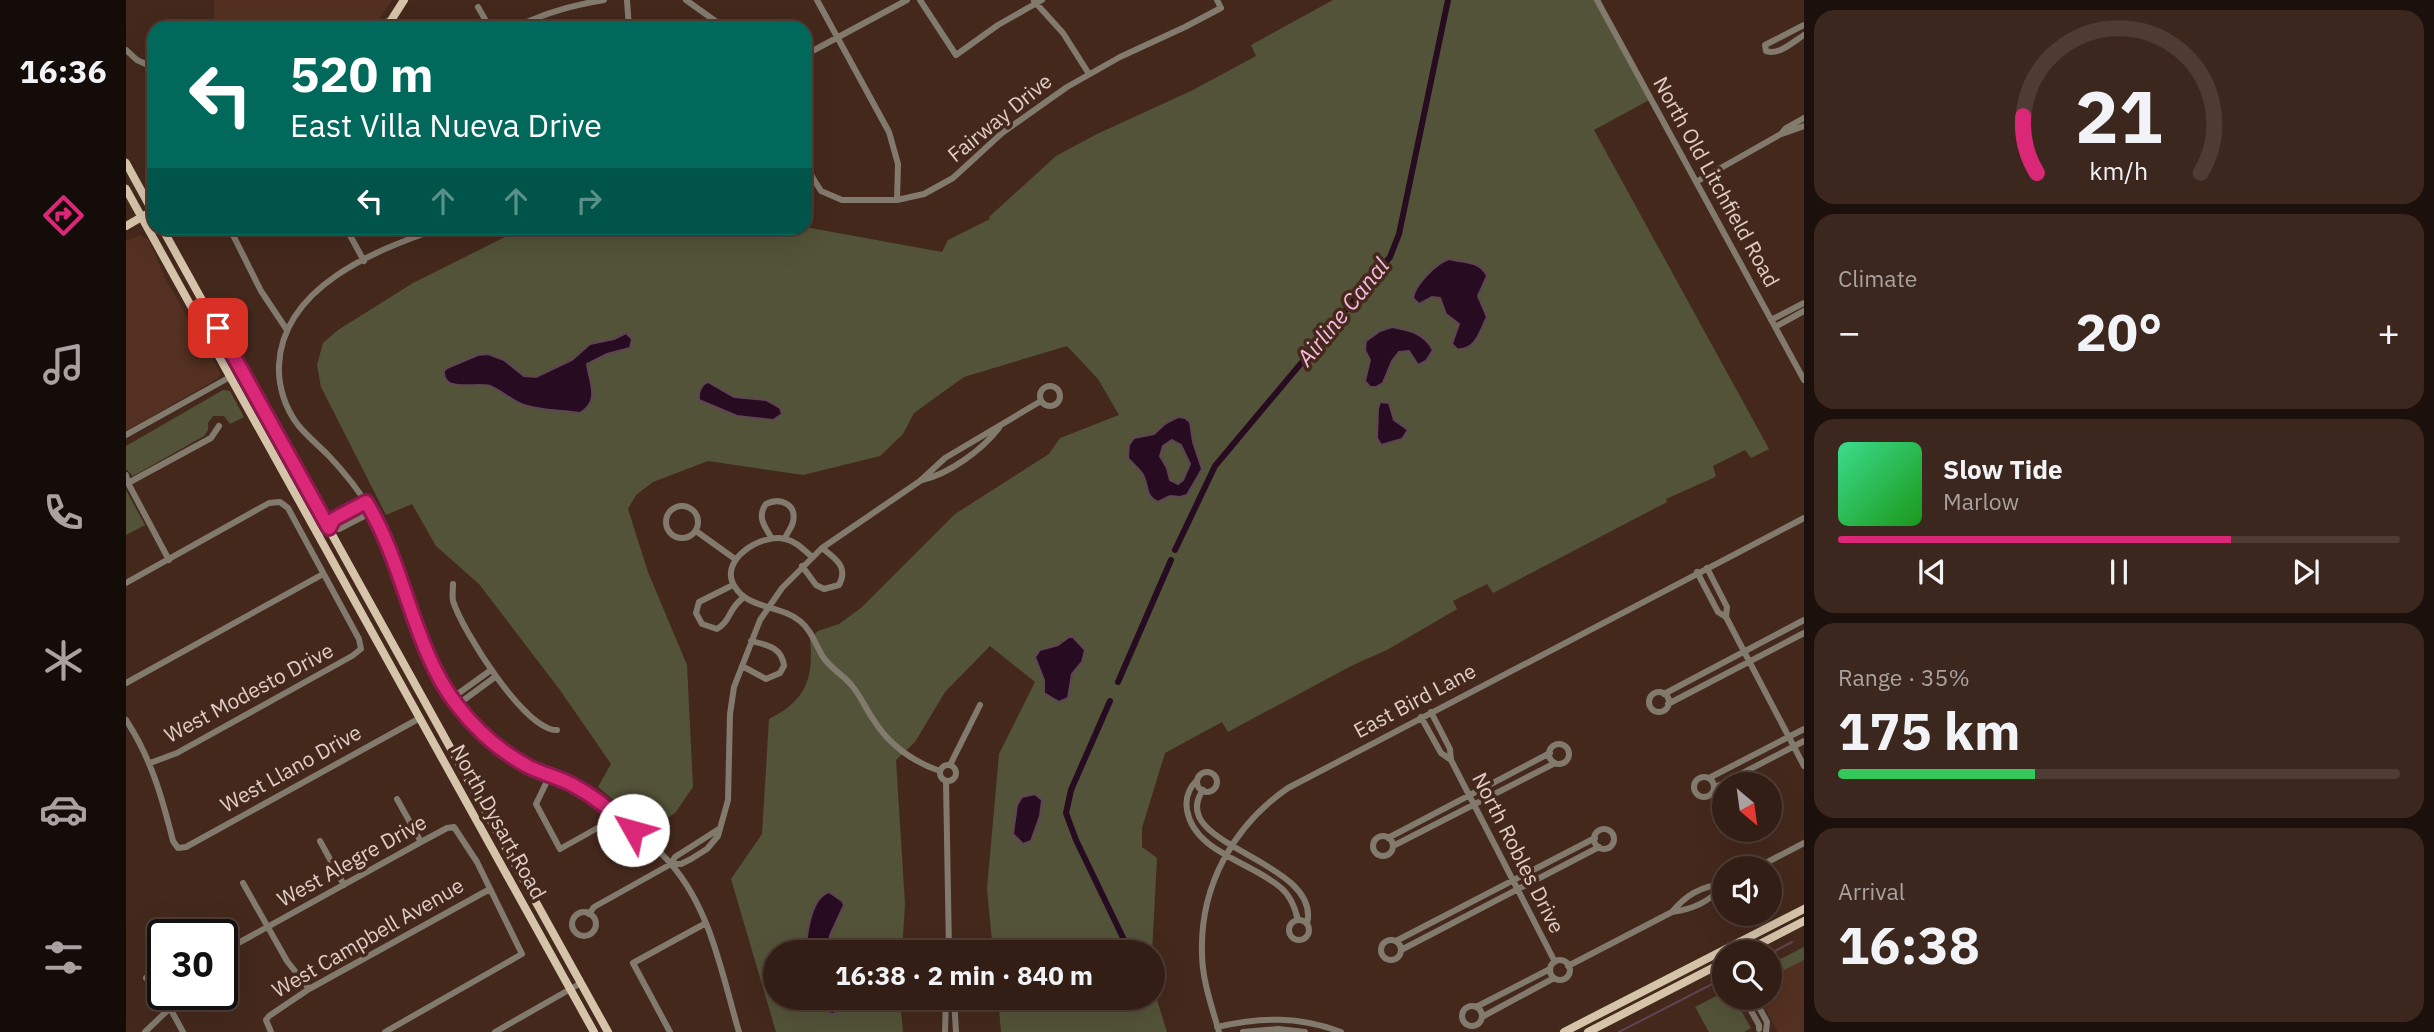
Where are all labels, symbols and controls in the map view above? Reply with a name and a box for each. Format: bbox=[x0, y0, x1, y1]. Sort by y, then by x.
text: 520 m bbox=[290, 42, 434, 105]
icon: left bbox=[175, 49, 266, 140]
text: 16:36 bbox=[19, 50, 107, 92]
street label: Fairway Drive bbox=[941, 67, 1057, 168]
text: 21 bbox=[2075, 69, 2163, 164]
street label: North Old Litchfield Road bbox=[1647, 71, 1786, 292]
text: East Villa Nueva Drive bbox=[290, 104, 602, 146]
text: km/h bbox=[2090, 154, 2148, 187]
icon: left bbox=[351, 182, 389, 220]
icon: ahead bbox=[424, 182, 462, 220]
icon: ahead bbox=[497, 182, 535, 220]
icon: right bbox=[570, 182, 608, 220]
icon: directions bbox=[39, 191, 88, 240]
water label: Airline Canal bbox=[1289, 250, 1396, 372]
text: Climate bbox=[1838, 263, 1917, 293]
pin bbox=[188, 298, 248, 358]
text: 20° bbox=[2076, 298, 2162, 365]
text: − bbox=[1838, 307, 1861, 356]
text: + bbox=[2377, 307, 2400, 356]
icon: arrive bbox=[199, 309, 237, 347]
icon: music bbox=[39, 340, 88, 389]
text: Slow Tide bbox=[1943, 452, 2063, 486]
text: Marlow bbox=[1943, 486, 2019, 516]
icon: phone bbox=[39, 488, 88, 537]
icon: previous bbox=[1913, 553, 1951, 591]
icon: pause bbox=[2100, 553, 2138, 591]
icon: next bbox=[2287, 553, 2325, 591]
icon: climate bbox=[39, 636, 88, 685]
street label: West Modesto Drive bbox=[159, 636, 338, 749]
street label: East Bird Lane bbox=[1348, 656, 1481, 744]
text: Range · 35% bbox=[1838, 662, 1970, 692]
text: 175 km bbox=[1838, 697, 2020, 764]
street label: West Llano Drive bbox=[215, 718, 366, 818]
street label: North Dysart Road bbox=[445, 739, 553, 904]
street label: North Robles Drive bbox=[1466, 767, 1572, 938]
north arrow bbox=[1712, 772, 1782, 842]
map controls bbox=[1712, 772, 1782, 1010]
icon: car bbox=[39, 785, 88, 834]
position arrow bbox=[596, 793, 670, 867]
street label: West Alegre Drive bbox=[272, 807, 431, 913]
button: sound bbox=[1712, 856, 1782, 926]
street label: West Campbell Avenue bbox=[266, 871, 469, 1004]
text: Arrival bbox=[1838, 876, 1905, 906]
text: 16:38 bbox=[1838, 911, 1980, 978]
speed limit sign: 30 bbox=[147, 919, 238, 1010]
icon: filters bbox=[39, 933, 88, 982]
button: search bbox=[1712, 940, 1782, 1010]
text: 16:38 · 2 min · 840 m bbox=[835, 958, 1093, 992]

